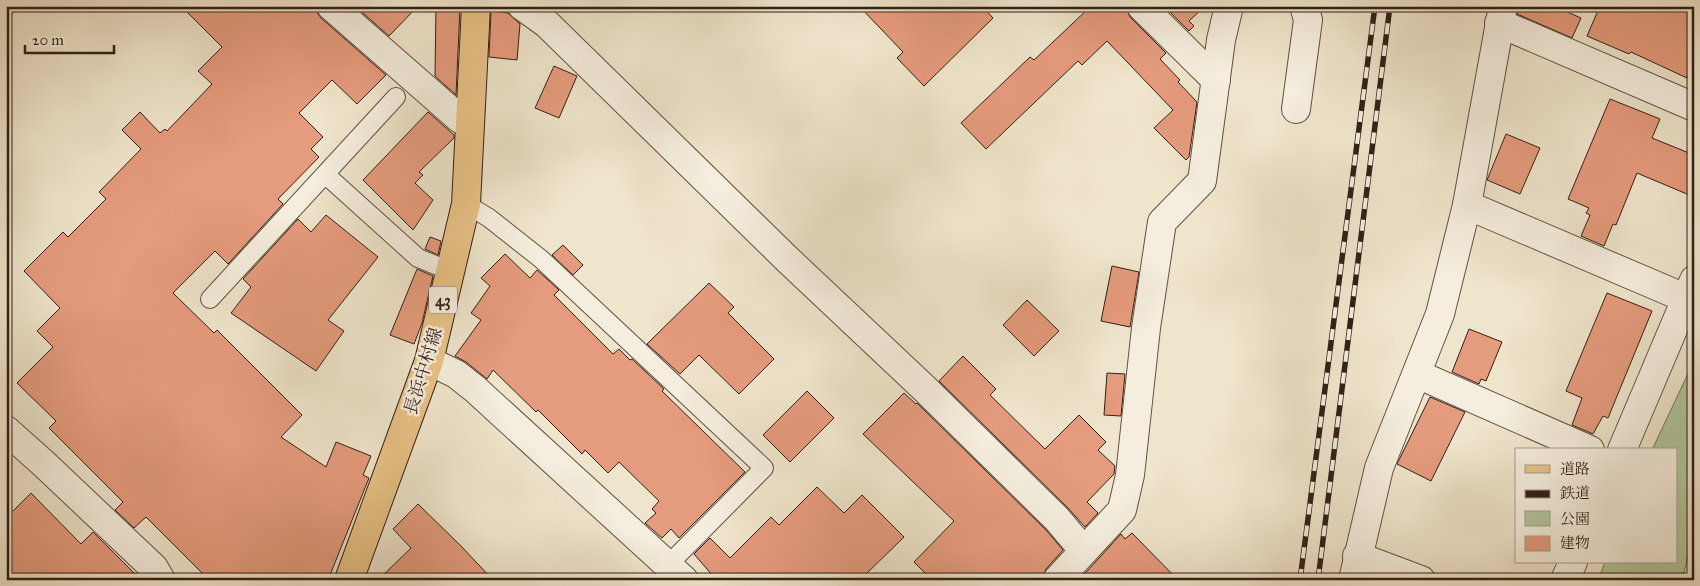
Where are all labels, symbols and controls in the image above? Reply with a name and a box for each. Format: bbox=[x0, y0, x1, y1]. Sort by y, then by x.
scale bar bbox=[25, 22, 114, 54]
text: 20 m bbox=[32, 31, 64, 49]
road number: 43 bbox=[429, 286, 457, 314]
street label: 長浜中村線 bbox=[399, 325, 447, 417]
legend bbox=[1515, 448, 1678, 564]
text: 道路 bbox=[1560, 460, 1590, 478]
text: 鉄道 bbox=[1560, 484, 1590, 502]
text: 公園 bbox=[1560, 510, 1590, 528]
text: 建物 bbox=[1560, 534, 1590, 552]

